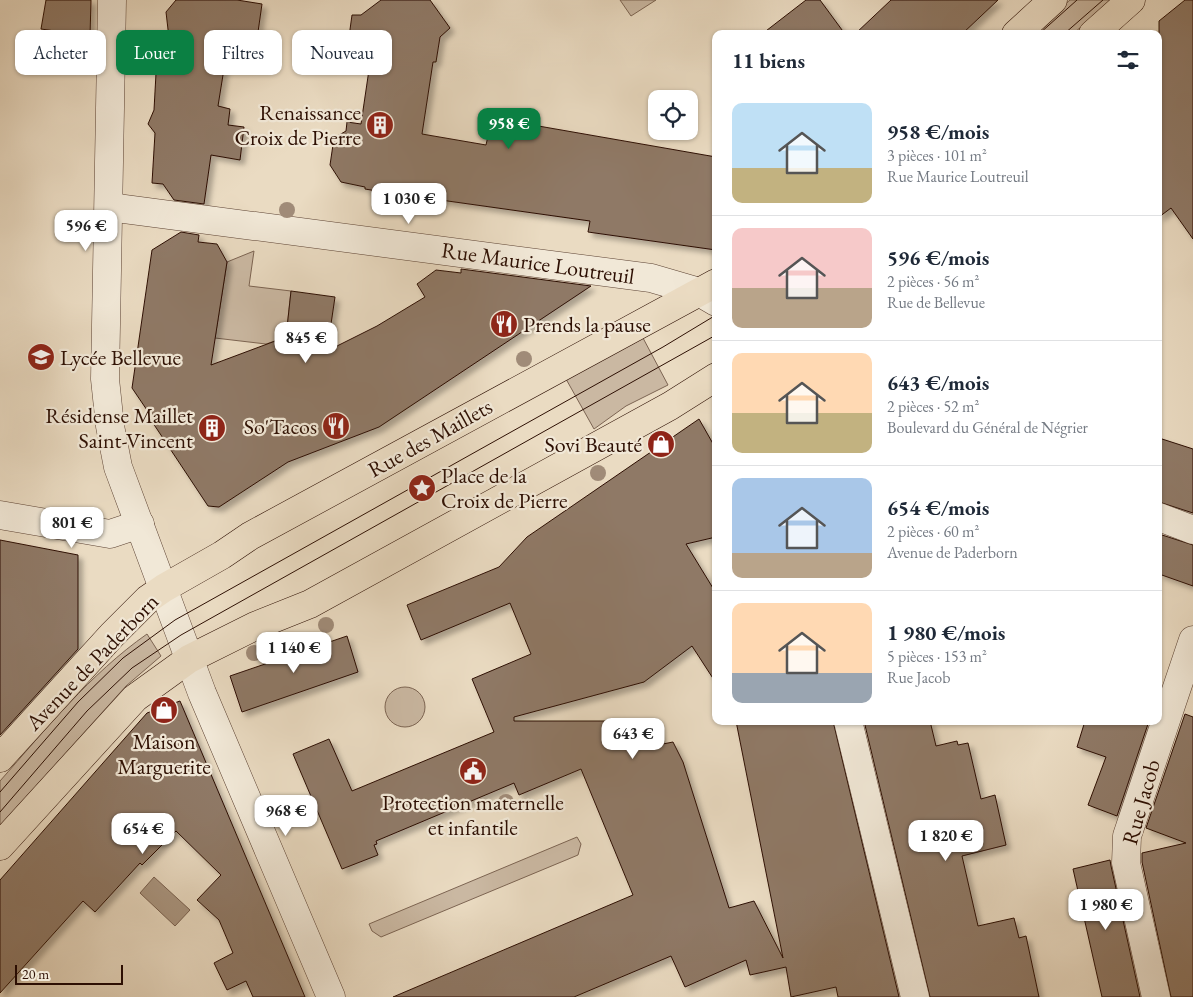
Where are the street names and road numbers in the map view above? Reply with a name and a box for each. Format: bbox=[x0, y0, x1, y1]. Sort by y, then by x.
street label: Rue Maurice Loutreuil bbox=[440, 235, 636, 291]
street label: Rue des Maillets bbox=[363, 392, 497, 484]
street label: Avenue de Paderborn bbox=[18, 587, 165, 737]
street label: Rue Jacob bbox=[1115, 756, 1167, 848]

